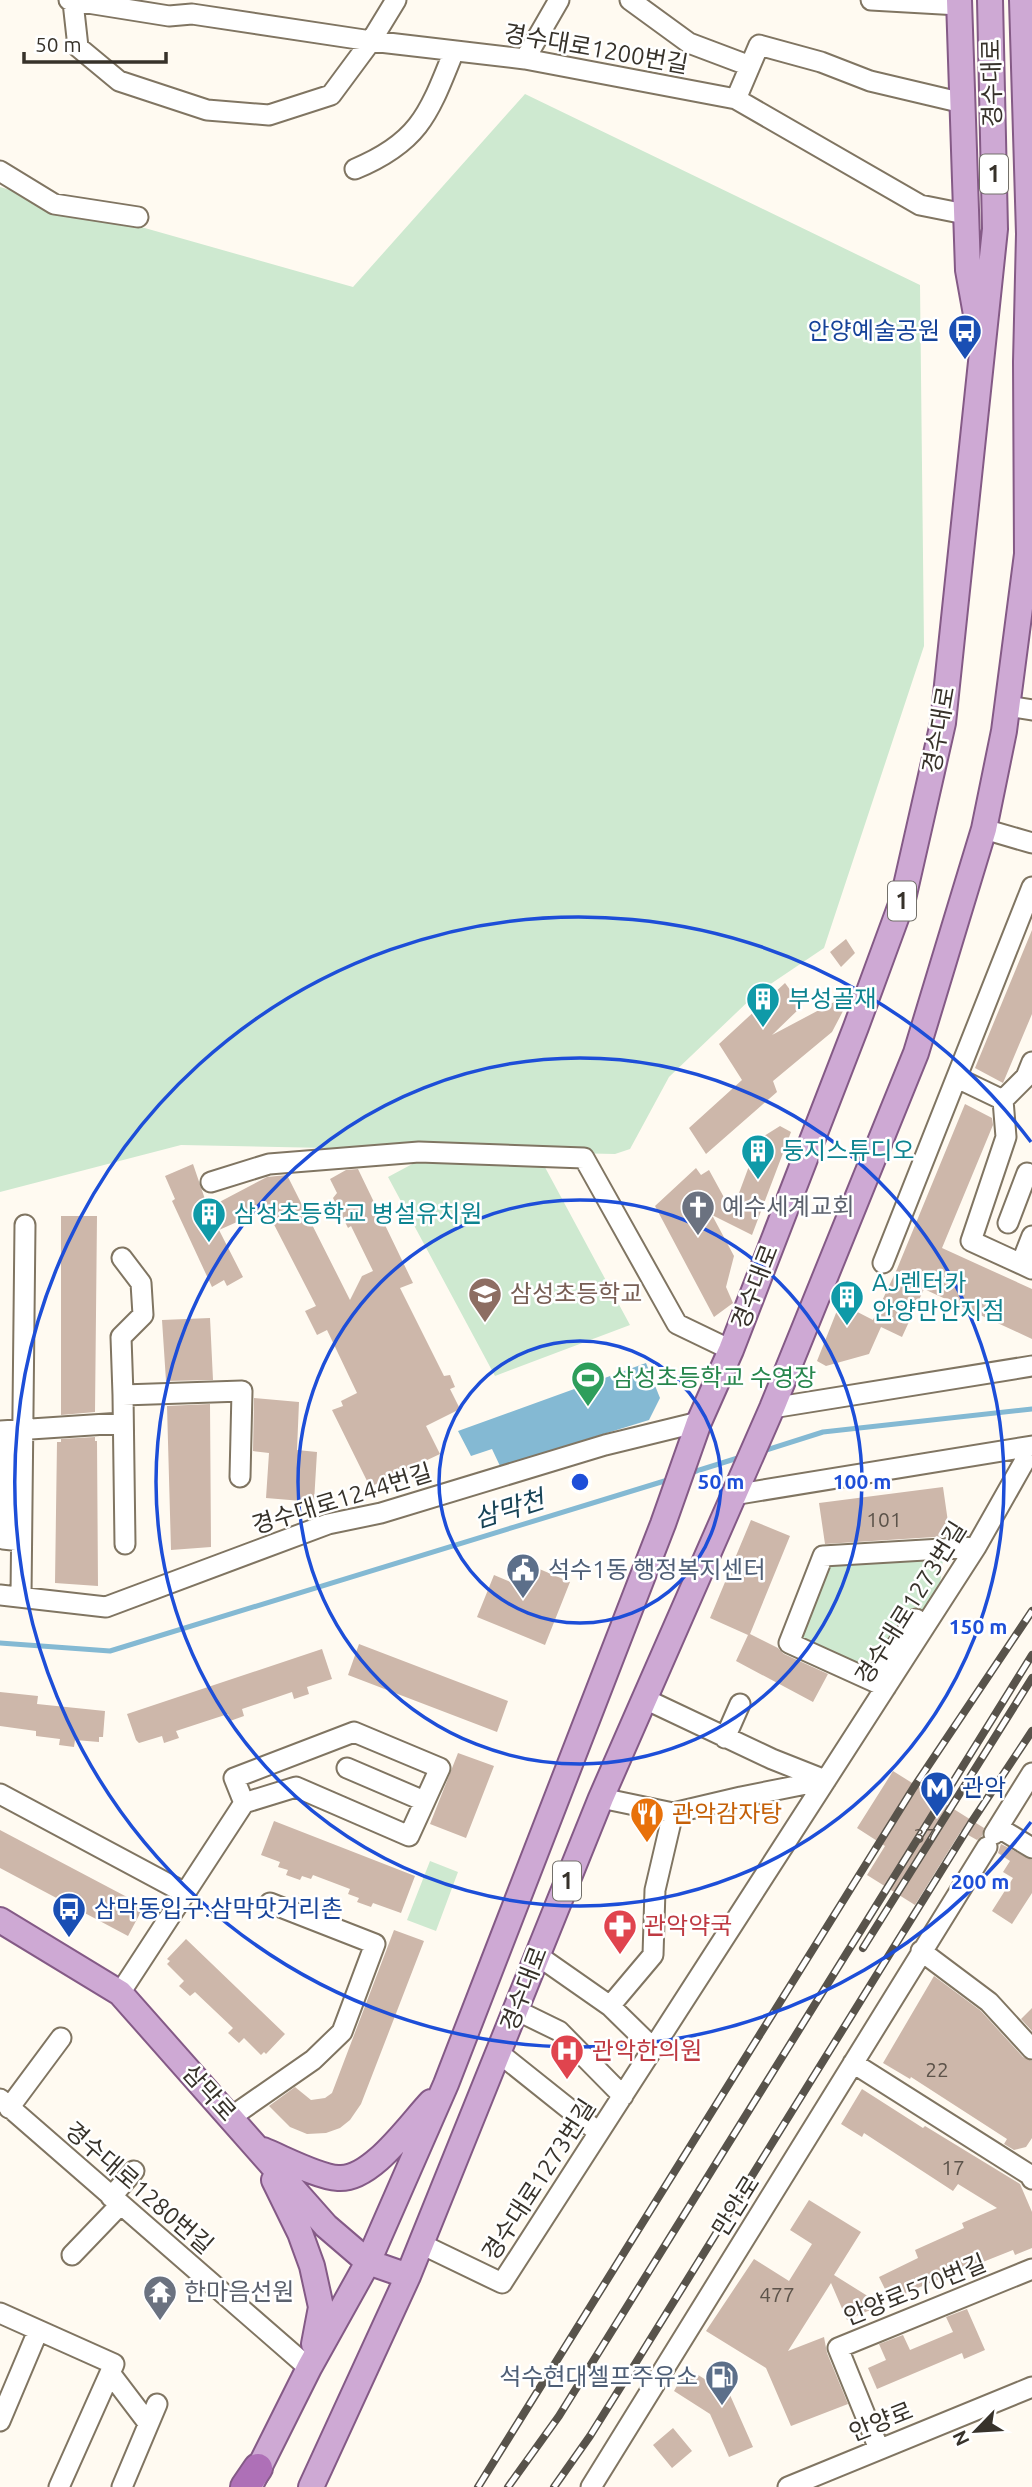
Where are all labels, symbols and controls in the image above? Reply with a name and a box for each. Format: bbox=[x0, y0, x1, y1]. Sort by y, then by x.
street label: 경수대로1200번길 bbox=[502, 19, 690, 78]
scale bar bbox=[24, 21, 166, 65]
text: 50 m bbox=[35, 32, 82, 56]
street label: 경수대로 bbox=[977, 39, 1006, 127]
road number: 1 bbox=[980, 154, 1008, 194]
bus stop icon: 안양예술공원 bbox=[946, 312, 984, 361]
place label: 안양예술공원 bbox=[808, 317, 940, 344]
street label: 경수대로 bbox=[918, 684, 959, 776]
road number: 1 bbox=[888, 882, 916, 920]
building icon: 부성골재 bbox=[744, 980, 782, 1029]
place label: 부성골재 bbox=[788, 985, 876, 1012]
building icon: 둥지스튜디오 bbox=[739, 1132, 777, 1181]
place label: 둥지스튜디오 bbox=[782, 1137, 914, 1164]
church icon: 예수세계교회 bbox=[679, 1188, 717, 1237]
place label: 예수세계교회 bbox=[722, 1193, 854, 1220]
building icon: 삼성초등학교 병설유치원 bbox=[190, 1195, 228, 1244]
place label: 삼성초등학교 병설유치원 bbox=[234, 1200, 482, 1227]
street label: 경수대로 bbox=[726, 1241, 783, 1333]
place label: AJ렌터카 안양만안지점 bbox=[872, 1269, 1004, 1324]
school or university icon: 삼성초등학교 bbox=[466, 1275, 504, 1324]
building icon: AJ렌터카 안양만안지점 bbox=[828, 1278, 866, 1327]
place label: 삼성초등학교 bbox=[510, 1280, 642, 1307]
sports icon: 삼성초등학교 수영장 bbox=[569, 1359, 607, 1408]
place label: 삼성초등학교 수영장 bbox=[612, 1364, 816, 1391]
street label: 경수대로1244번길 bbox=[249, 1458, 435, 1539]
text: 50 m bbox=[698, 1469, 744, 1493]
text: 100 m bbox=[833, 1469, 891, 1493]
centre of rings bbox=[568, 1470, 592, 1494]
water label: 삼막천 bbox=[470, 1483, 550, 1533]
house number: 101 bbox=[866, 1507, 902, 1531]
street label: 경수대로1273번길 bbox=[850, 1516, 971, 1689]
public building icon: 석수1동 행정복지센터 bbox=[504, 1551, 542, 1600]
place label: 석수1동 행정복지센터 bbox=[548, 1556, 766, 1583]
text: 150 m bbox=[949, 1614, 1007, 1638]
metro station icon: 관악 bbox=[918, 1769, 956, 1818]
place label: 관악 bbox=[962, 1774, 1006, 1801]
restaurant icon: 관악감자탕 bbox=[628, 1795, 666, 1844]
place label: 관악감자탕 bbox=[672, 1800, 782, 1827]
house number: 37 bbox=[913, 1823, 937, 1847]
road number: 1 bbox=[553, 1862, 581, 1900]
text: 200 m bbox=[951, 1869, 1009, 1893]
bus stop icon: 삼막동입구.삼막맛거리촌 bbox=[50, 1890, 88, 1939]
place label: 삼막동입구.삼막맛거리촌 bbox=[94, 1895, 343, 1922]
pharmacy icon: 관악약국 bbox=[601, 1907, 639, 1956]
place label: 관악약국 bbox=[644, 1912, 732, 1939]
street label: 경수대로 bbox=[495, 1943, 552, 2035]
hospital icon: 관악한의원 bbox=[548, 2032, 586, 2081]
place label: 관악한의원 bbox=[592, 2037, 702, 2064]
house number: 22 bbox=[925, 2057, 949, 2081]
street label: 삼막로 bbox=[177, 2059, 242, 2126]
street label: 경수대로1273번길 bbox=[476, 2094, 601, 2265]
street label: 경수대로1280번길 bbox=[60, 2116, 219, 2259]
house number: 17 bbox=[941, 2155, 965, 2179]
street label: 만안로 bbox=[707, 2170, 765, 2241]
street label: 안양로570번길 bbox=[840, 2249, 990, 2330]
temple icon: 한마음선원 bbox=[141, 2273, 179, 2322]
place label: 한마음선원 bbox=[184, 2278, 294, 2305]
house number: 477 bbox=[759, 2282, 795, 2306]
fuel station icon: 석수현대셀프주유소 bbox=[703, 2358, 741, 2407]
place label: 석수현대셀프주유소 bbox=[499, 2363, 698, 2390]
north arrow bbox=[941, 2396, 1011, 2466]
street label: 안양로 bbox=[845, 2397, 917, 2446]
text: N bbox=[948, 2427, 974, 2449]

